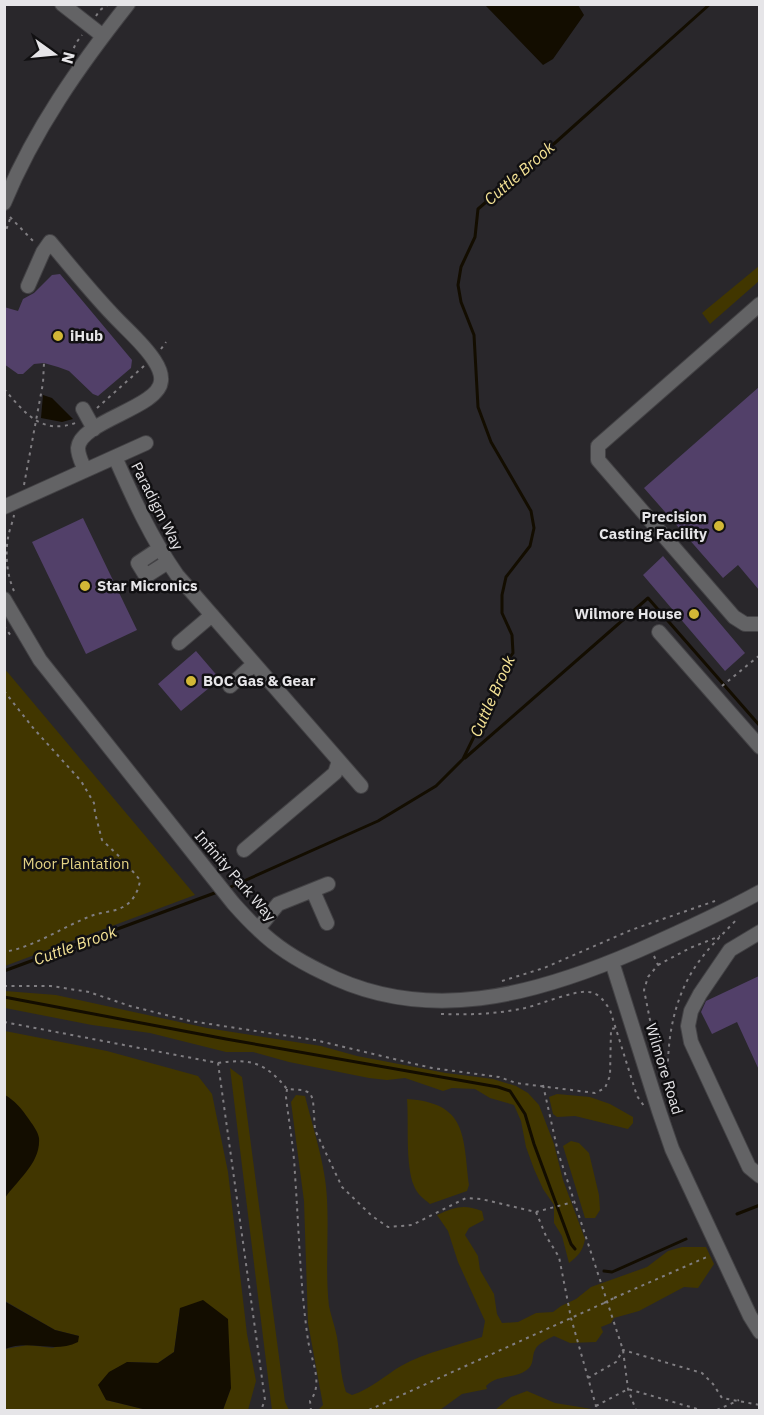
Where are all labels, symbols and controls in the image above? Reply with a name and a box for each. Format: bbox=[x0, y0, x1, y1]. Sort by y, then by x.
north arrow bbox=[24, 24, 84, 84]
text: N bbox=[57, 50, 80, 66]
water label: Cuttle Brook bbox=[480, 137, 559, 209]
place label: iHub bbox=[70, 326, 103, 345]
marker: iHub bbox=[51, 329, 65, 343]
street label: Paradigm Way bbox=[127, 459, 188, 553]
place label: Precision Casting Facility bbox=[599, 507, 707, 543]
marker: Precision Casting Facility bbox=[712, 519, 726, 533]
place label: Star Micronics bbox=[97, 576, 198, 595]
marker: Star Micronics bbox=[78, 579, 92, 593]
place label: Wilmore House bbox=[574, 604, 682, 623]
marker: Wilmore House bbox=[687, 607, 701, 621]
water label: Cuttle Brook bbox=[465, 652, 519, 740]
place label: BOC Gas & Gear bbox=[203, 671, 316, 690]
marker: BOC Gas & Gear bbox=[184, 674, 198, 688]
street label: Infinity Park Way bbox=[191, 826, 280, 925]
park label: Moor Plantation bbox=[23, 854, 129, 873]
water label: Cuttle Brook bbox=[31, 921, 120, 969]
street label: Wilmore Road bbox=[642, 1021, 687, 1117]

